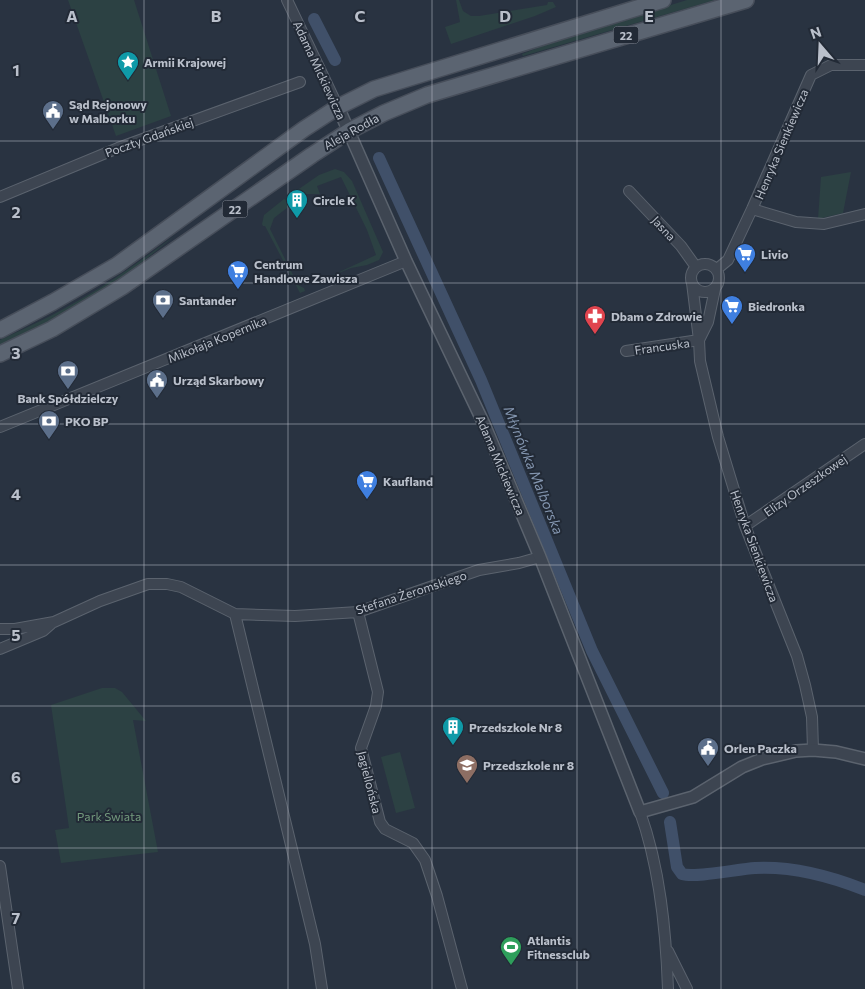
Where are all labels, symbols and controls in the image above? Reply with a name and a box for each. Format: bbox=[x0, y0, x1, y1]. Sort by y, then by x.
text: A bbox=[66, 6, 78, 25]
text: B bbox=[211, 6, 222, 25]
text: C bbox=[355, 6, 366, 25]
text: D bbox=[499, 6, 511, 25]
text: E bbox=[644, 6, 654, 25]
street label: Adama Mickiewicza bbox=[291, 18, 349, 122]
north arrow bbox=[795, 20, 845, 70]
text: N bbox=[808, 22, 823, 42]
road number: 22 bbox=[614, 26, 638, 44]
place icon: Armii Krajowej bbox=[116, 50, 140, 81]
place label: Armii Krajowej bbox=[144, 55, 226, 69]
text: 1 bbox=[12, 60, 20, 79]
street label: Henryka Sienkiewicza bbox=[751, 87, 811, 201]
place label: Sąd Rejonowy w Malborku bbox=[69, 97, 147, 125]
public building icon: Sąd Rejonowy w Malborku bbox=[41, 99, 65, 130]
street label: Aleja Rodła bbox=[321, 110, 381, 152]
street label: Poczty Gdańskiej bbox=[103, 114, 195, 160]
building icon: Circle K bbox=[285, 188, 309, 219]
place label: Circle K bbox=[313, 193, 356, 207]
road number: 22 bbox=[222, 200, 248, 218]
text: 2 bbox=[11, 202, 21, 221]
street label: Jasna bbox=[648, 213, 679, 244]
supermarket icon: Livio bbox=[733, 242, 757, 273]
place label: Livio bbox=[761, 247, 788, 261]
place label: Centrum Handlowe Zawisza bbox=[254, 257, 358, 285]
supermarket icon: Centrum Handlowe Zawisza bbox=[226, 259, 250, 290]
bank icon: Santander bbox=[151, 288, 175, 319]
place label: Santander bbox=[179, 293, 236, 307]
supermarket icon: Biedronka bbox=[720, 294, 744, 325]
place label: Biedronka bbox=[748, 299, 805, 313]
pharmacy icon: Dbam o Zdrowie bbox=[583, 304, 607, 335]
place label: Dbam o Zdrowie bbox=[611, 309, 702, 323]
street label: Mikołaja Kopernika bbox=[166, 313, 268, 365]
street label: Francuska bbox=[634, 335, 690, 357]
text: 3 bbox=[11, 343, 21, 362]
bank icon: Bank Spółdzielczy bbox=[56, 359, 80, 390]
public building icon: Urząd Skarbowy bbox=[145, 368, 169, 399]
place label: Urząd Skarbowy bbox=[173, 373, 265, 387]
place label: Bank Spółdzielczy bbox=[18, 391, 119, 405]
water label: Młynówka Malborska bbox=[500, 403, 568, 537]
bank icon: PKO BP bbox=[37, 409, 61, 440]
street label: Adama Mickiewicza bbox=[474, 413, 528, 517]
place label: PKO BP bbox=[65, 414, 109, 428]
street label: Elizy Orzeszkowej bbox=[761, 451, 849, 519]
supermarket icon: Kaufland bbox=[355, 469, 379, 500]
place label: Kaufland bbox=[383, 474, 433, 488]
text: 4 bbox=[11, 484, 21, 503]
street label: Henryka Sienkiewicza bbox=[728, 488, 782, 604]
street label: Stefana Żeromskiego bbox=[354, 567, 468, 617]
text: 5 bbox=[11, 625, 21, 644]
building icon: Przedszkole Nr 8 bbox=[441, 715, 465, 746]
place label: Przedszkole Nr 8 bbox=[469, 720, 562, 734]
public building icon: Orlen Paczka bbox=[696, 736, 720, 767]
place label: Orlen Paczka bbox=[724, 741, 797, 755]
street label: Jagiellońska bbox=[354, 749, 385, 815]
school or university icon: Przedszkole nr 8 bbox=[455, 753, 479, 784]
place label: Przedszkole nr 8 bbox=[483, 758, 574, 772]
text: 6 bbox=[11, 767, 21, 786]
park label: Park Świata bbox=[77, 809, 141, 823]
text: 7 bbox=[12, 908, 21, 927]
place label: Atlantis Fitnessclub bbox=[527, 933, 590, 961]
sports icon: Atlantis Fitnessclub bbox=[499, 935, 523, 966]

